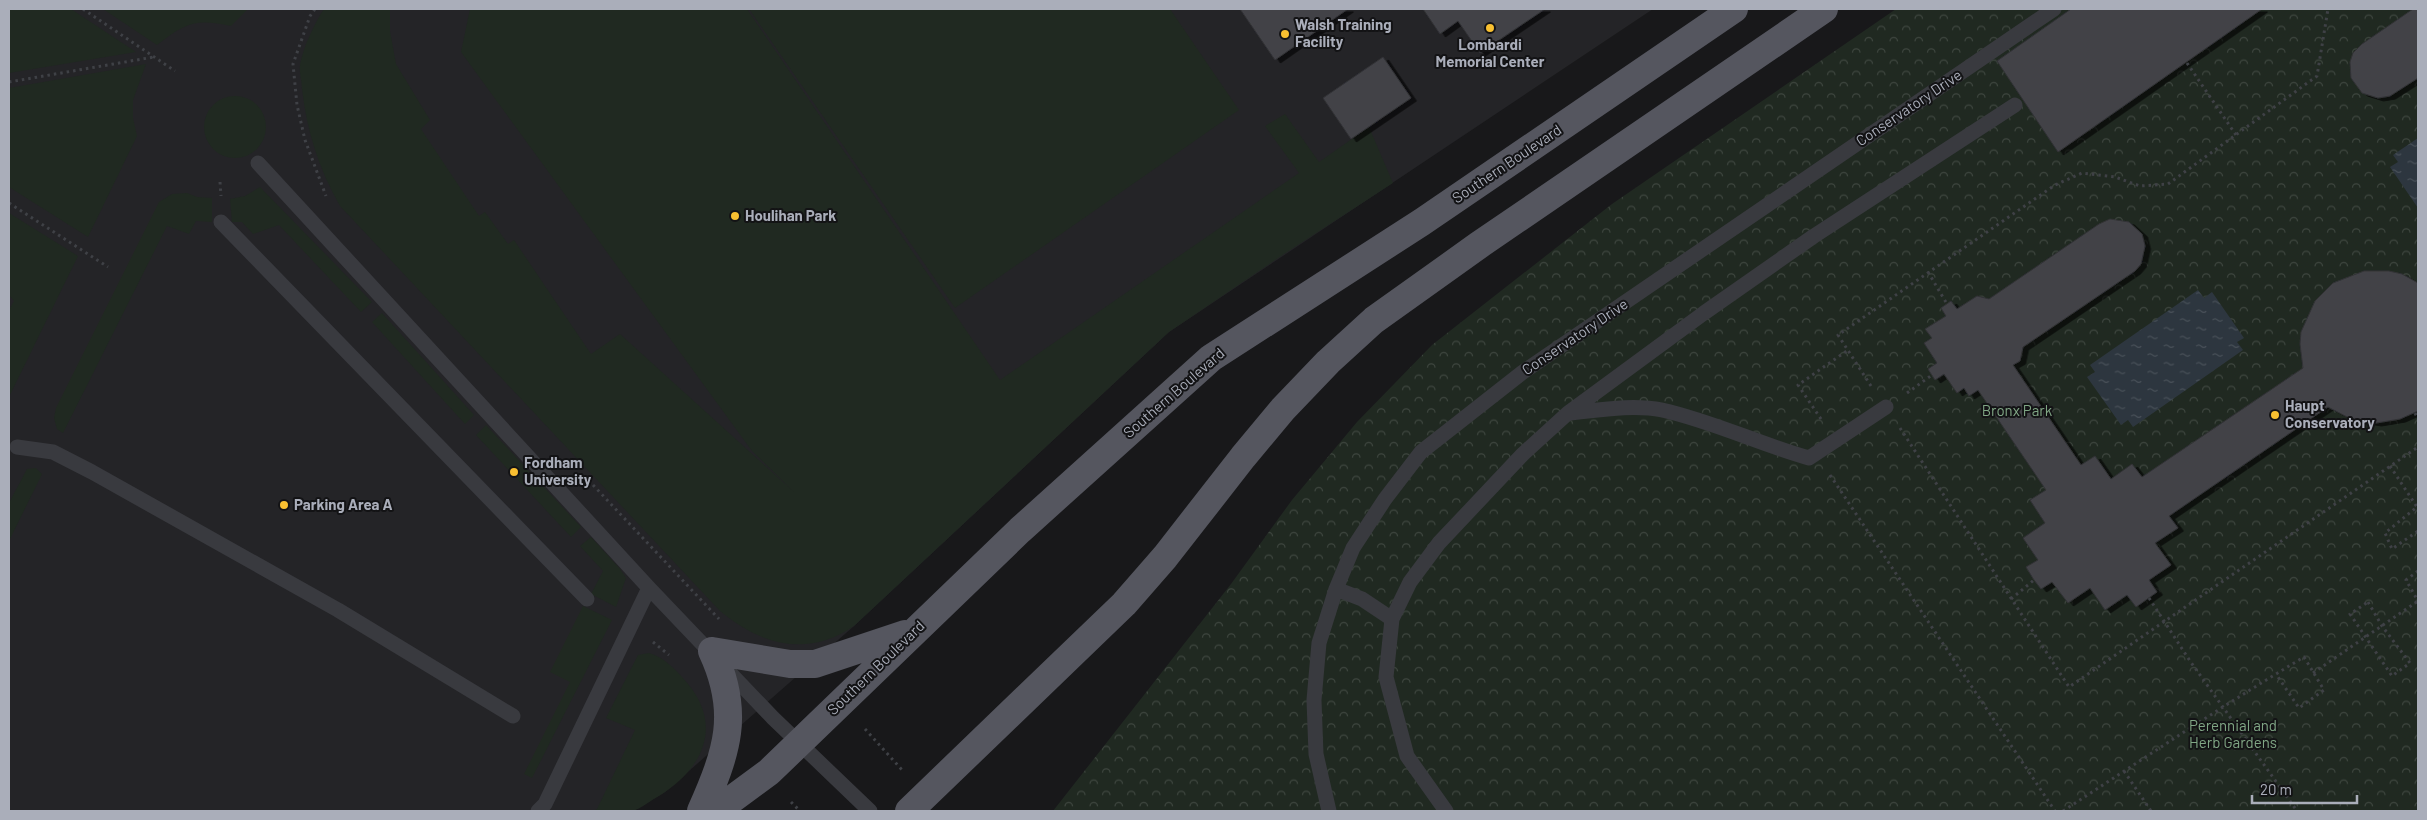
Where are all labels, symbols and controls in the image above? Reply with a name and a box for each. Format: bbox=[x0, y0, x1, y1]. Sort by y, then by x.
place label: Walsh Training Facility bbox=[1295, 15, 1391, 50]
marker: Lombardi Memorial Center bbox=[1484, 22, 1496, 34]
marker: Walsh Training Facility bbox=[1279, 28, 1291, 40]
place label: Lombardi Memorial Center bbox=[1436, 35, 1545, 70]
street label: Conservatory Drive bbox=[1852, 65, 1965, 149]
street label: Southern Boulevard bbox=[1448, 120, 1565, 206]
place label: Houlihan Park bbox=[745, 206, 836, 224]
marker: Houlihan Park bbox=[729, 210, 741, 222]
street label: Conservatory Drive bbox=[1518, 294, 1631, 378]
street label: Southern Boulevard bbox=[1119, 343, 1228, 441]
place label: Haupt Conservatory bbox=[2285, 396, 2375, 431]
park label: Bronx Park bbox=[1982, 401, 2053, 419]
marker: Haupt Conservatory bbox=[2269, 409, 2281, 421]
place label: Fordham University bbox=[524, 453, 592, 488]
marker: Fordham University bbox=[508, 466, 520, 478]
place label: Parking Area A bbox=[294, 495, 393, 513]
marker: Parking Area A bbox=[278, 499, 290, 511]
street label: Southern Boulevard bbox=[823, 616, 928, 718]
park label: Perennial and Herb Gardens bbox=[2189, 716, 2277, 751]
scale bar bbox=[2252, 772, 2357, 804]
text: 20 m bbox=[2260, 780, 2292, 798]

